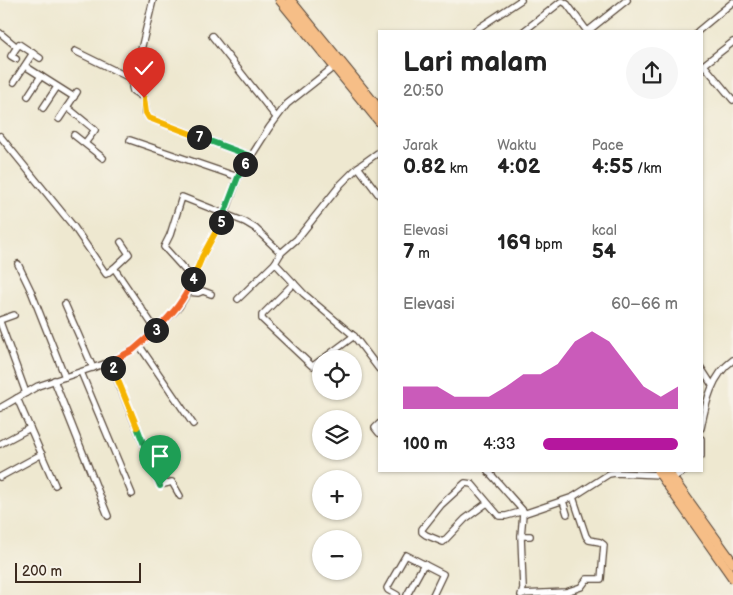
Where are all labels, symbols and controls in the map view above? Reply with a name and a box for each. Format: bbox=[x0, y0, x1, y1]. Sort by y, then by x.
text: Lari malam bbox=[403, 46, 547, 79]
pin bbox=[123, 47, 165, 98]
button: share bbox=[626, 47, 678, 99]
icon: check bbox=[130, 54, 158, 82]
text: 20:50 bbox=[403, 82, 444, 101]
pin: 7 bbox=[186, 124, 212, 150]
text: 7 bbox=[196, 129, 203, 146]
text: Jarak bbox=[403, 137, 438, 154]
text: Waktu bbox=[497, 137, 537, 154]
text: Pace bbox=[592, 137, 624, 154]
pin: 6 bbox=[232, 152, 258, 176]
text: 0.82 bbox=[403, 154, 446, 179]
text: 4:02 bbox=[497, 154, 540, 179]
text: 4:55 bbox=[592, 154, 633, 179]
text: 6 bbox=[241, 156, 250, 173]
text: km bbox=[446, 160, 468, 177]
text: /km bbox=[633, 160, 662, 177]
pin: 5 bbox=[208, 210, 234, 234]
text: 5 bbox=[217, 214, 226, 231]
text: Elevasi bbox=[403, 222, 448, 239]
text: kcal bbox=[592, 222, 617, 239]
text: 169 bbox=[497, 230, 531, 255]
text: bpm bbox=[531, 236, 563, 253]
text: 7 bbox=[403, 239, 415, 264]
text: 54 bbox=[592, 239, 616, 264]
text: m bbox=[415, 245, 430, 262]
pin: 4 bbox=[180, 266, 206, 292]
text: 4 bbox=[189, 271, 198, 288]
text: Elevasi bbox=[403, 295, 455, 314]
text: 60–66 m bbox=[611, 295, 678, 314]
pin: 3 bbox=[144, 318, 168, 342]
text: 3 bbox=[152, 322, 161, 339]
map controls bbox=[312, 350, 362, 580]
button: locate bbox=[312, 350, 362, 400]
pin: 2 bbox=[100, 356, 126, 380]
text: 2 bbox=[109, 360, 118, 377]
button: layers bbox=[312, 410, 362, 460]
pin bbox=[139, 435, 181, 486]
text: 100 m bbox=[403, 435, 448, 454]
text: 4:33 bbox=[483, 435, 516, 454]
icon: arrive bbox=[146, 442, 174, 470]
button: + bbox=[312, 470, 362, 520]
button: − bbox=[312, 530, 362, 580]
scale bar bbox=[15, 560, 141, 583]
text: 200 m bbox=[22, 563, 62, 580]

